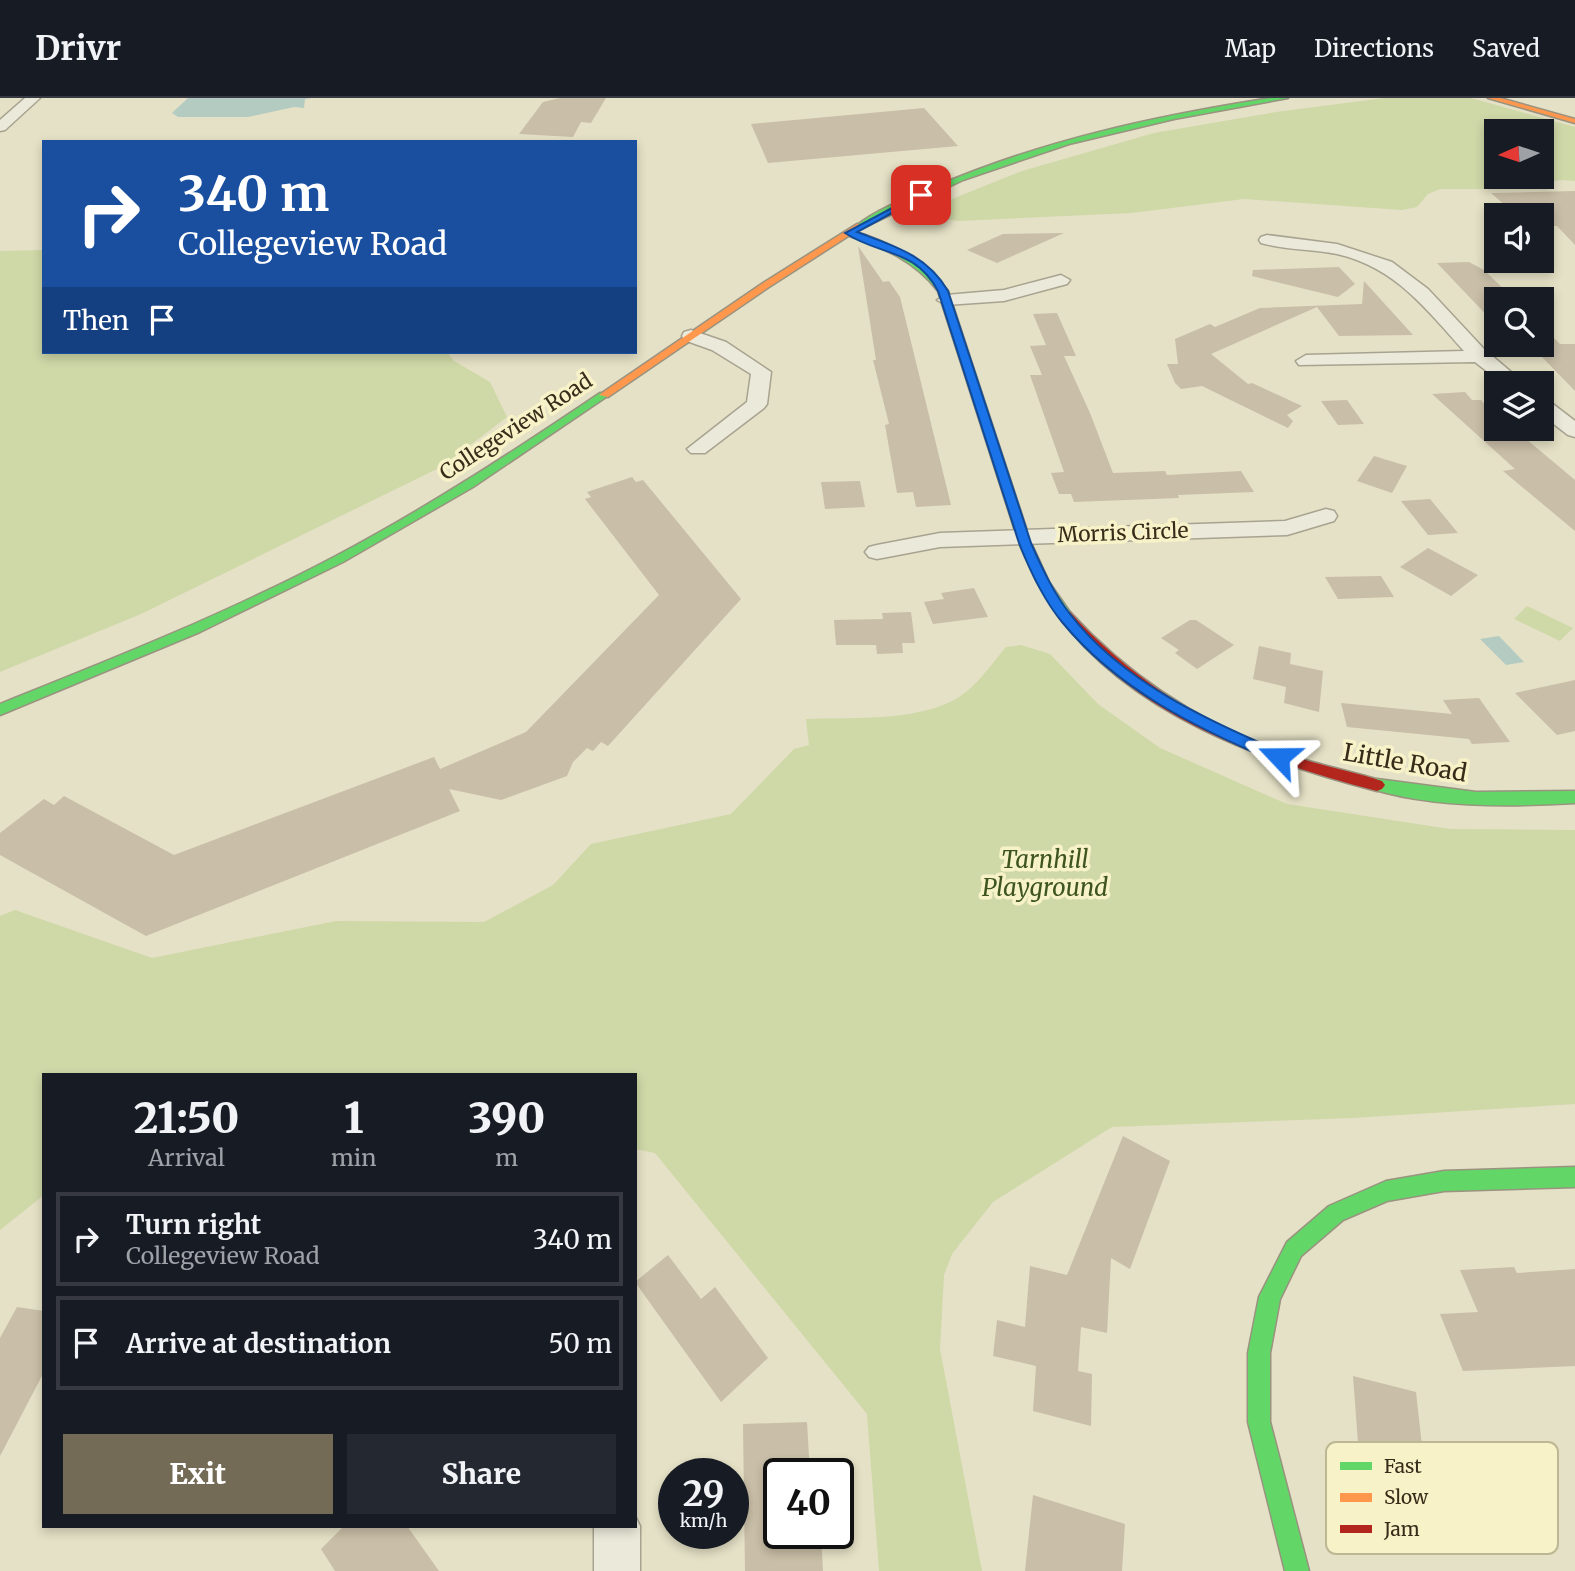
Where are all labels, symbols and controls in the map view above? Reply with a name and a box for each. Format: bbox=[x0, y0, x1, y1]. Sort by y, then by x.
text: Drivr bbox=[35, 28, 121, 69]
text: Map bbox=[1225, 33, 1276, 64]
text: Directions bbox=[1314, 33, 1434, 64]
text: Saved bbox=[1472, 33, 1540, 64]
north arrow bbox=[1484, 119, 1554, 189]
map controls bbox=[1484, 119, 1554, 441]
text: 340 m bbox=[178, 163, 329, 224]
pin bbox=[891, 165, 951, 225]
icon: right bbox=[63, 168, 154, 259]
icon: arrive bbox=[902, 176, 940, 214]
button: sound bbox=[1484, 203, 1554, 273]
text: Collegeview Road bbox=[178, 224, 447, 264]
button: search bbox=[1484, 287, 1554, 357]
icon: arrive bbox=[143, 301, 181, 339]
text: Then bbox=[63, 304, 129, 337]
street label: Collegeview Road bbox=[434, 367, 597, 486]
button: layers bbox=[1484, 371, 1554, 441]
street label: Morris Circle bbox=[1057, 517, 1189, 548]
position arrow bbox=[1242, 720, 1316, 794]
street label: Little Road bbox=[1341, 736, 1469, 789]
park label: Tarnhill Playground bbox=[982, 844, 1108, 903]
text: 21:50 bbox=[134, 1092, 239, 1144]
text: 1 bbox=[344, 1092, 364, 1144]
text: 390 bbox=[468, 1092, 545, 1144]
text: Arrival bbox=[148, 1143, 225, 1172]
text: min bbox=[331, 1143, 376, 1172]
text: m bbox=[495, 1143, 518, 1172]
text: Turn right bbox=[126, 1208, 261, 1241]
icon: right bbox=[67, 1220, 105, 1258]
text: 340 m bbox=[533, 1223, 612, 1256]
text: Collegeview Road bbox=[126, 1241, 320, 1270]
icon: arrive bbox=[67, 1324, 105, 1362]
text: Arrive at destination bbox=[126, 1327, 391, 1360]
text: 50 m bbox=[548, 1327, 612, 1360]
button: Exit bbox=[63, 1434, 333, 1514]
button: Share bbox=[347, 1434, 616, 1514]
legend bbox=[1326, 1442, 1558, 1554]
text: Fast bbox=[1384, 1454, 1422, 1478]
speed limit sign: 40 bbox=[763, 1458, 854, 1549]
text: 29 bbox=[683, 1472, 724, 1516]
text: Slow bbox=[1384, 1485, 1429, 1509]
text: km/h bbox=[680, 1509, 727, 1532]
text: Jam bbox=[1383, 1517, 1420, 1541]

